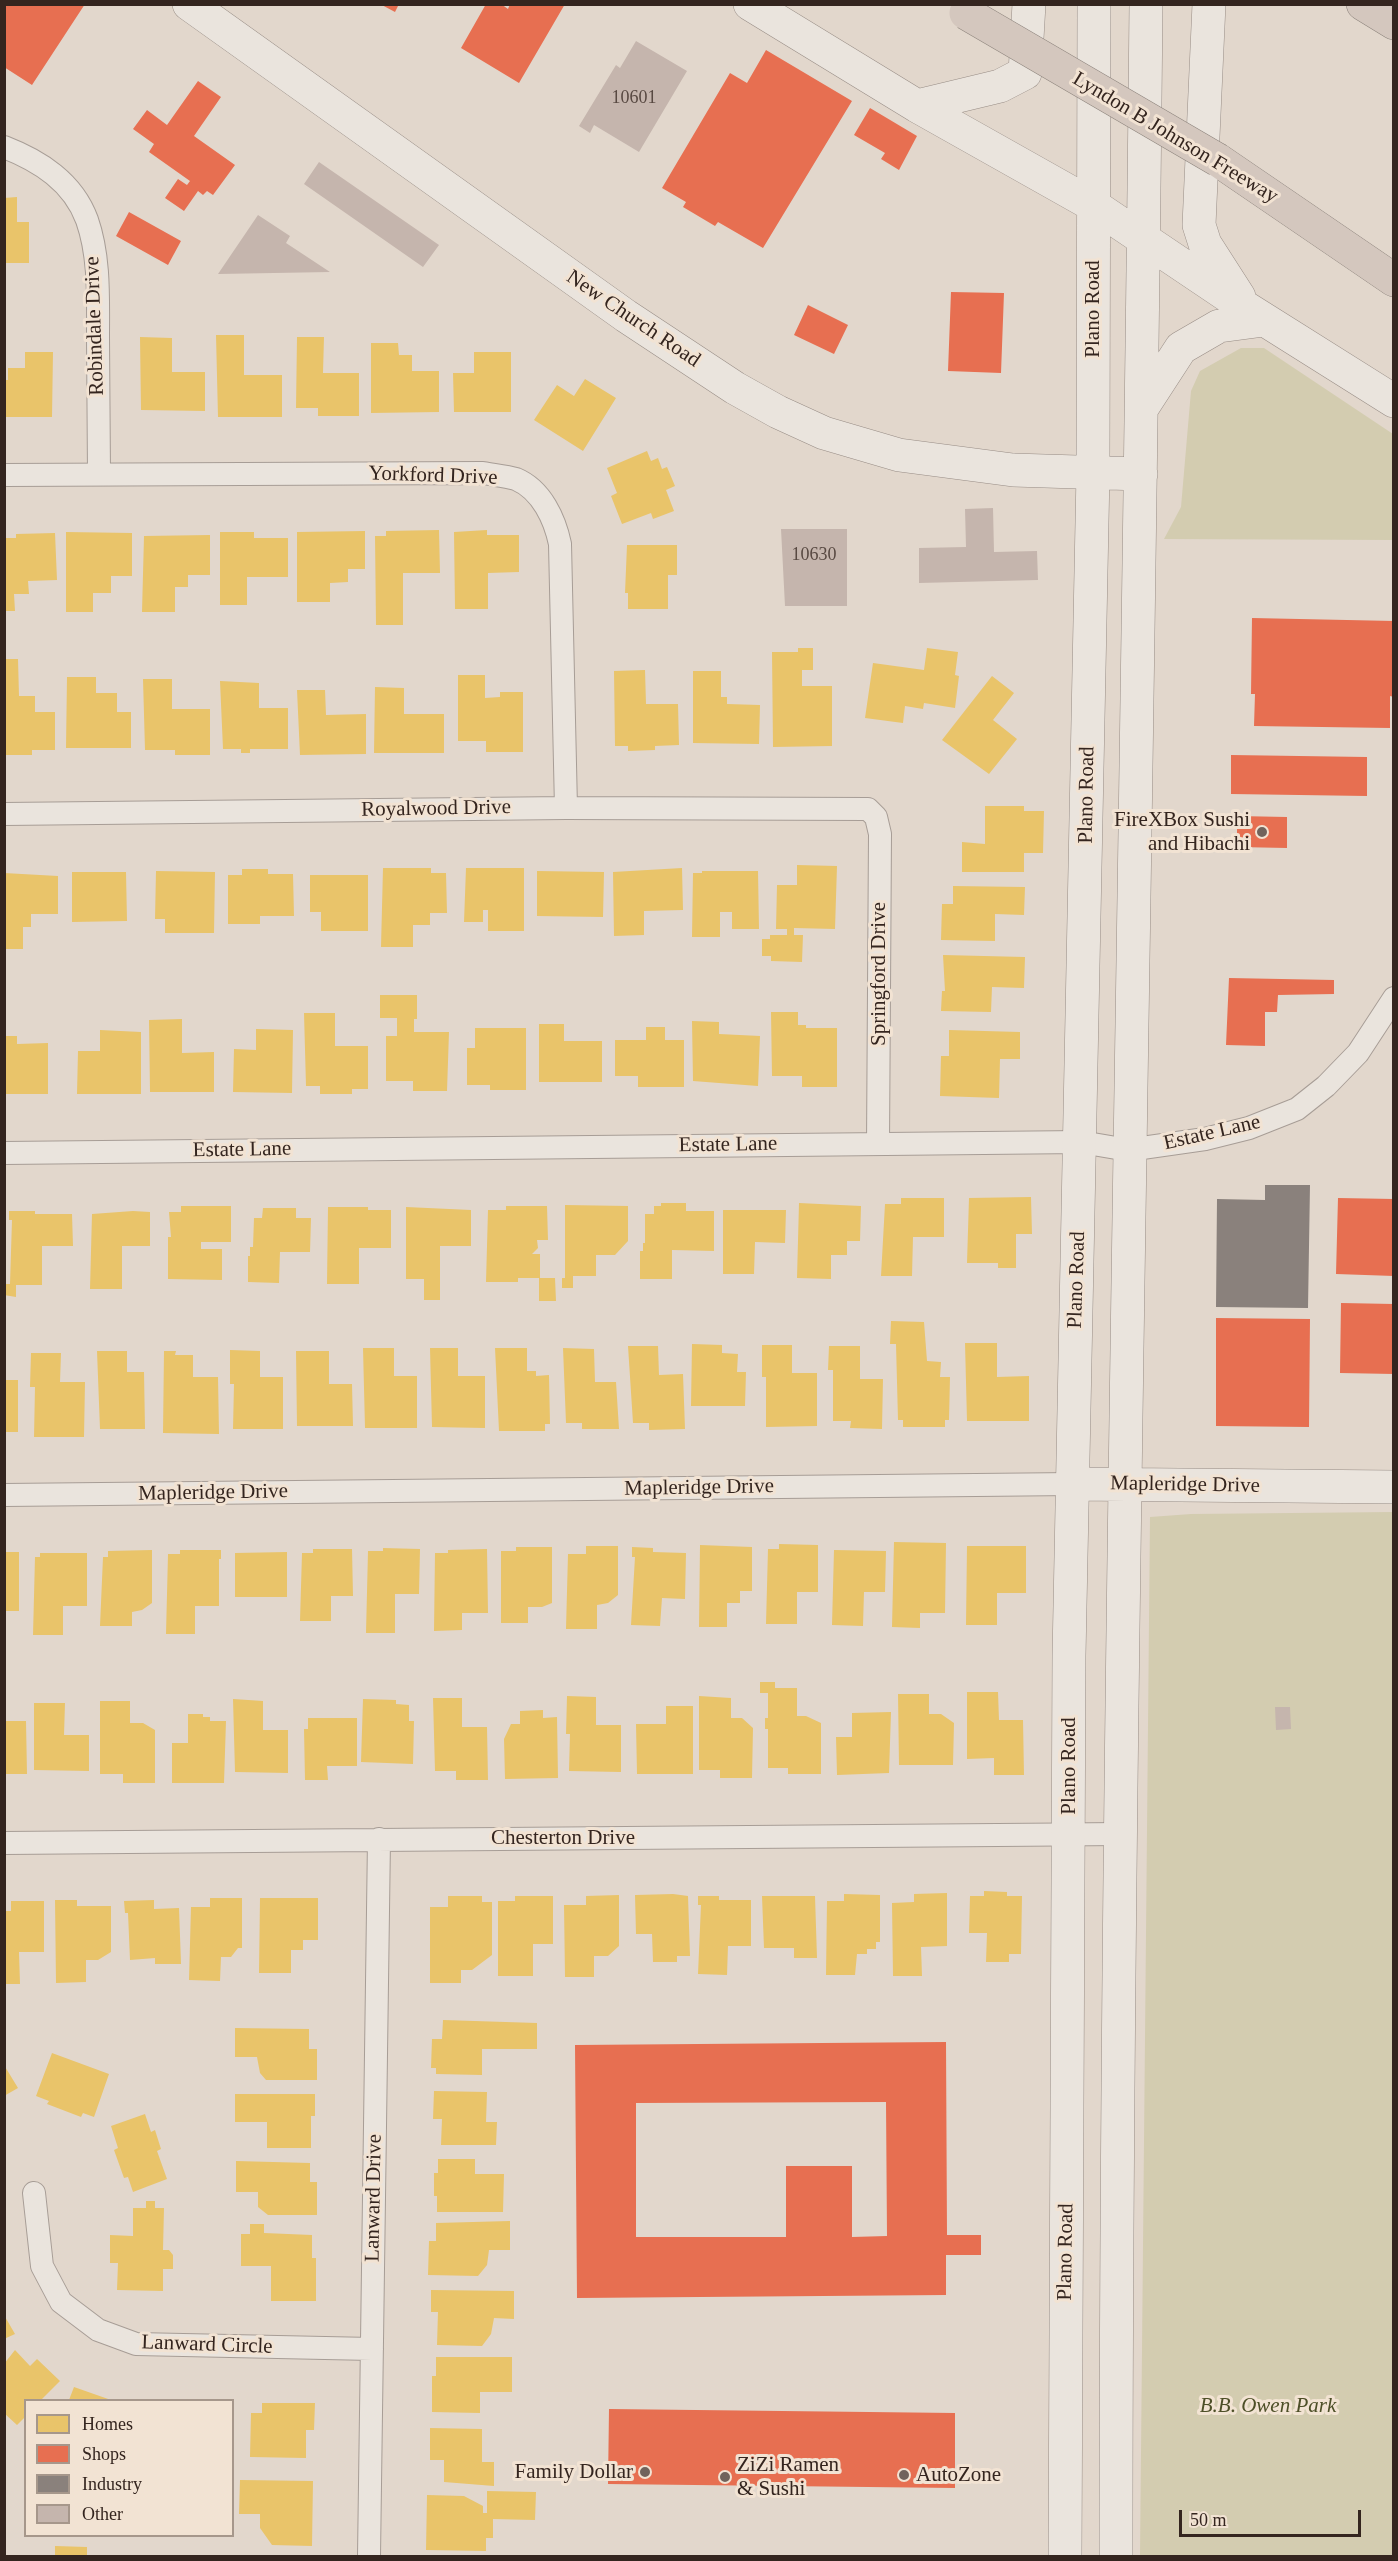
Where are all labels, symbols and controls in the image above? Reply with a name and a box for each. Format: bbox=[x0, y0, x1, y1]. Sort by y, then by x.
street label: Lyndon B Johnson Freeway bbox=[1068, 67, 1282, 209]
house number: 10601 bbox=[612, 87, 656, 109]
street label: Robindale Drive bbox=[80, 256, 110, 396]
street label: Plano Road bbox=[1080, 260, 1106, 358]
street label: New Church Road bbox=[561, 265, 705, 373]
street label: Yorkford Drive bbox=[368, 461, 498, 491]
house number: 10630 bbox=[792, 544, 836, 566]
street label: Plano Road bbox=[1074, 746, 1100, 844]
street label: Royalwood Drive bbox=[361, 795, 511, 823]
place label: FireXBox Sushi and Hibachi bbox=[1114, 807, 1250, 857]
marker: FireXBox Sushi and Hibachi bbox=[1255, 825, 1269, 839]
street label: Springford Drive bbox=[866, 902, 892, 1046]
street label: Estate Lane bbox=[1161, 1110, 1263, 1156]
street label: Estate Lane bbox=[679, 1132, 777, 1158]
street label: Estate Lane bbox=[193, 1137, 291, 1163]
street label: Plano Road bbox=[1063, 1231, 1091, 1329]
street label: Mapleridge Drive bbox=[1110, 1471, 1260, 1499]
street label: Mapleridge Drive bbox=[624, 1474, 774, 1502]
street label: Mapleridge Drive bbox=[138, 1479, 288, 1507]
street label: Plano Road bbox=[1056, 1717, 1082, 1815]
street label: Chesterton Drive bbox=[491, 1825, 635, 1851]
street label: Lanward Drive bbox=[360, 2134, 388, 2262]
street label: Plano Road bbox=[1053, 2203, 1079, 2301]
street label: Lanward Circle bbox=[141, 2330, 273, 2360]
park label: B.B. Owen Park bbox=[1200, 2393, 1336, 2419]
legend bbox=[24, 2399, 234, 2537]
text: Homes bbox=[82, 2414, 133, 2434]
text: Shops bbox=[82, 2444, 126, 2464]
place label: ZiZi Ramen & Sushi bbox=[737, 2452, 839, 2502]
place label: Family Dollar bbox=[515, 2459, 633, 2485]
place label: AutoZone bbox=[916, 2462, 1001, 2488]
marker: Family Dollar bbox=[638, 2465, 652, 2479]
marker: AutoZone bbox=[897, 2468, 911, 2482]
marker: ZiZi Ramen & Sushi bbox=[718, 2470, 732, 2484]
text: Industry bbox=[82, 2474, 142, 2494]
scale bar bbox=[1182, 2498, 1364, 2536]
text: Other bbox=[82, 2504, 123, 2524]
text: 50 m bbox=[1190, 2510, 1227, 2530]

